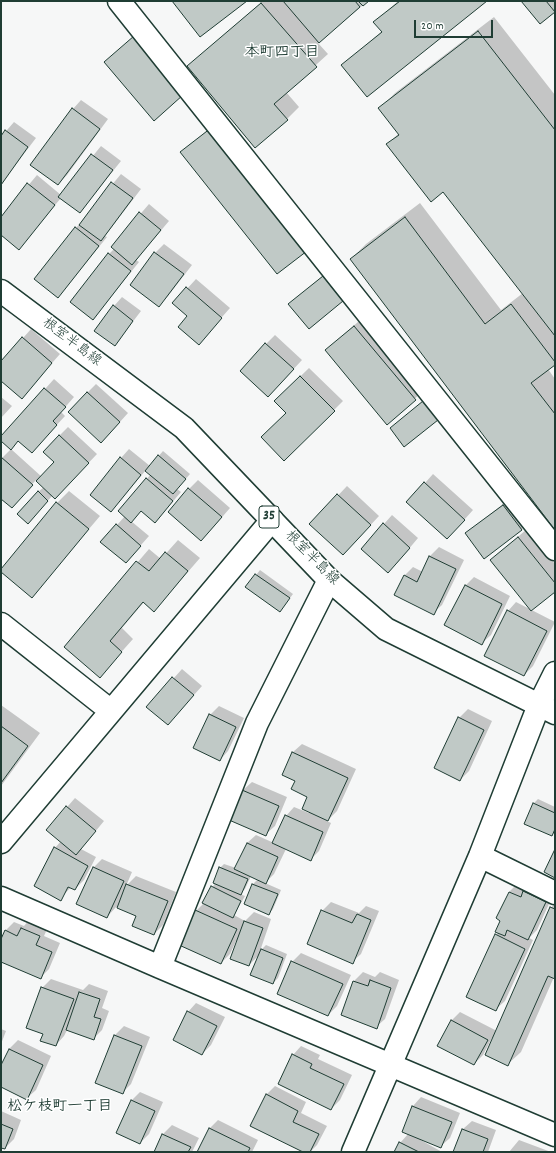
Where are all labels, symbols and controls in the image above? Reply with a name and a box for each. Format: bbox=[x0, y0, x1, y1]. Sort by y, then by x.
scale bar bbox=[416, 12, 495, 38]
text: 20 m bbox=[421, 18, 444, 35]
district label: 本町四丁目 bbox=[245, 45, 319, 63]
street label: 根室半島線 bbox=[38, 315, 104, 371]
road number: 35 bbox=[259, 506, 279, 528]
street label: 根室半島線 bbox=[280, 528, 342, 590]
district label: 松ケ枝町一丁目 bbox=[8, 1099, 112, 1117]

